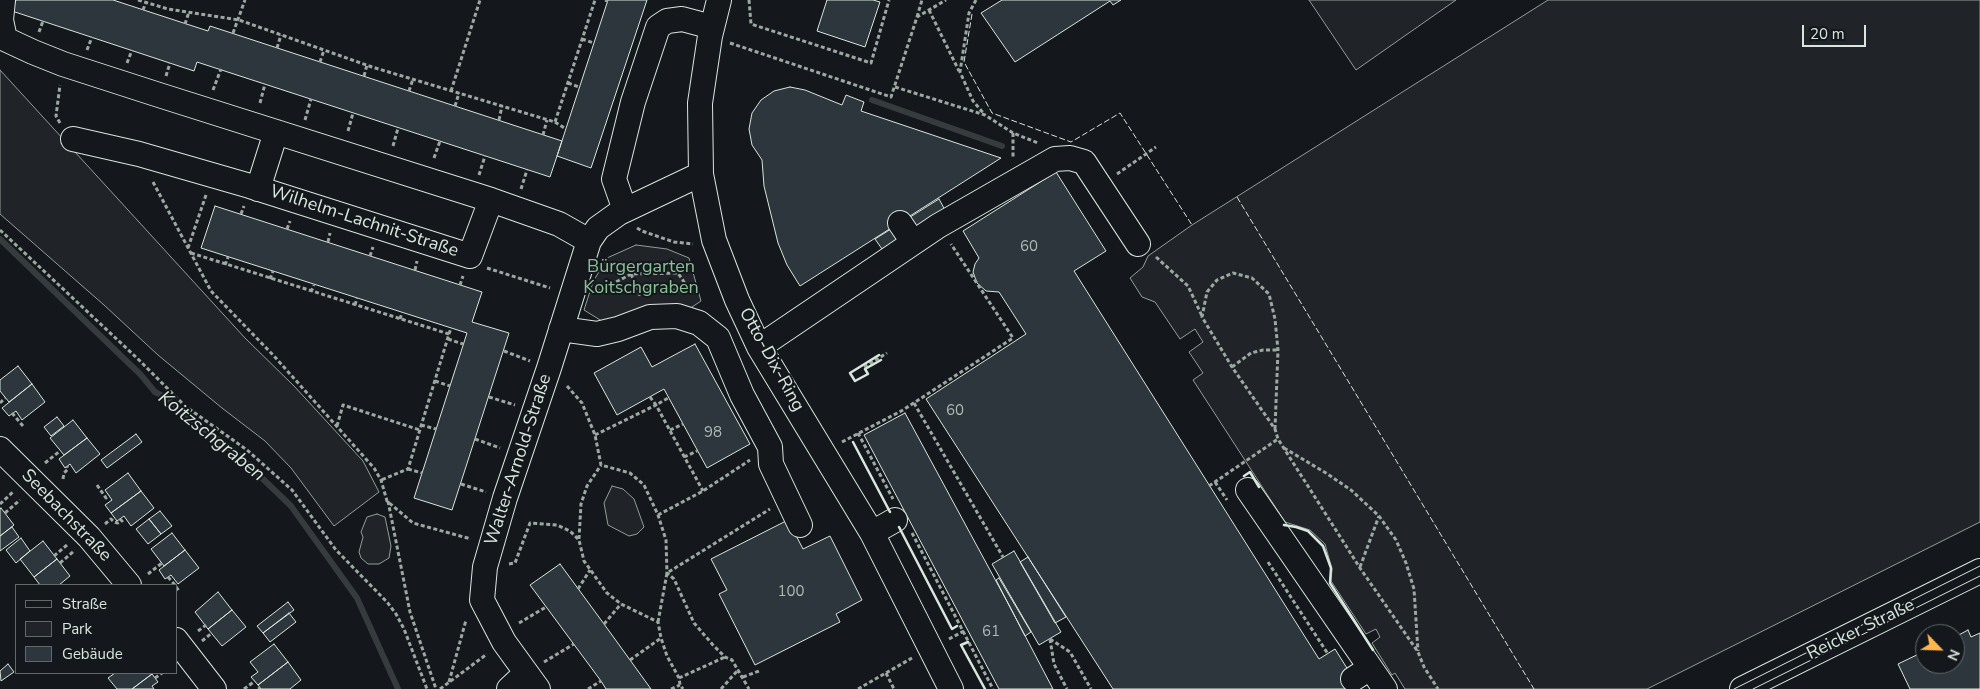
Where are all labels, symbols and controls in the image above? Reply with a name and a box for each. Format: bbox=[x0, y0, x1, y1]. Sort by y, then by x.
scale bar bbox=[1805, 15, 1869, 47]
text: 20 m bbox=[1810, 24, 1845, 44]
street label: Wilhelm-Lachnit-Straße bbox=[267, 181, 461, 263]
house number: 60 bbox=[1020, 238, 1038, 256]
park label: Bürgergarten Koitschgraben bbox=[583, 257, 699, 300]
street label: Otto-Dix-Ring bbox=[734, 304, 808, 416]
street label: Walter-Arnold-Straße bbox=[481, 371, 557, 549]
water label: Koitzschgraben bbox=[153, 387, 269, 487]
house number: 60 bbox=[946, 402, 964, 420]
house number: 98 bbox=[704, 424, 722, 442]
street label: Seebachstraße bbox=[16, 465, 116, 567]
house number: 100 bbox=[778, 583, 804, 601]
legend bbox=[15, 584, 178, 674]
text: Straße bbox=[62, 594, 107, 614]
street label: Reicker Straße bbox=[1804, 595, 1918, 665]
text: Park bbox=[62, 619, 92, 639]
house number: 61 bbox=[982, 623, 1000, 641]
north arrow bbox=[1915, 624, 1965, 674]
text: Gebäude bbox=[62, 644, 123, 664]
text: N bbox=[1942, 646, 1964, 664]

